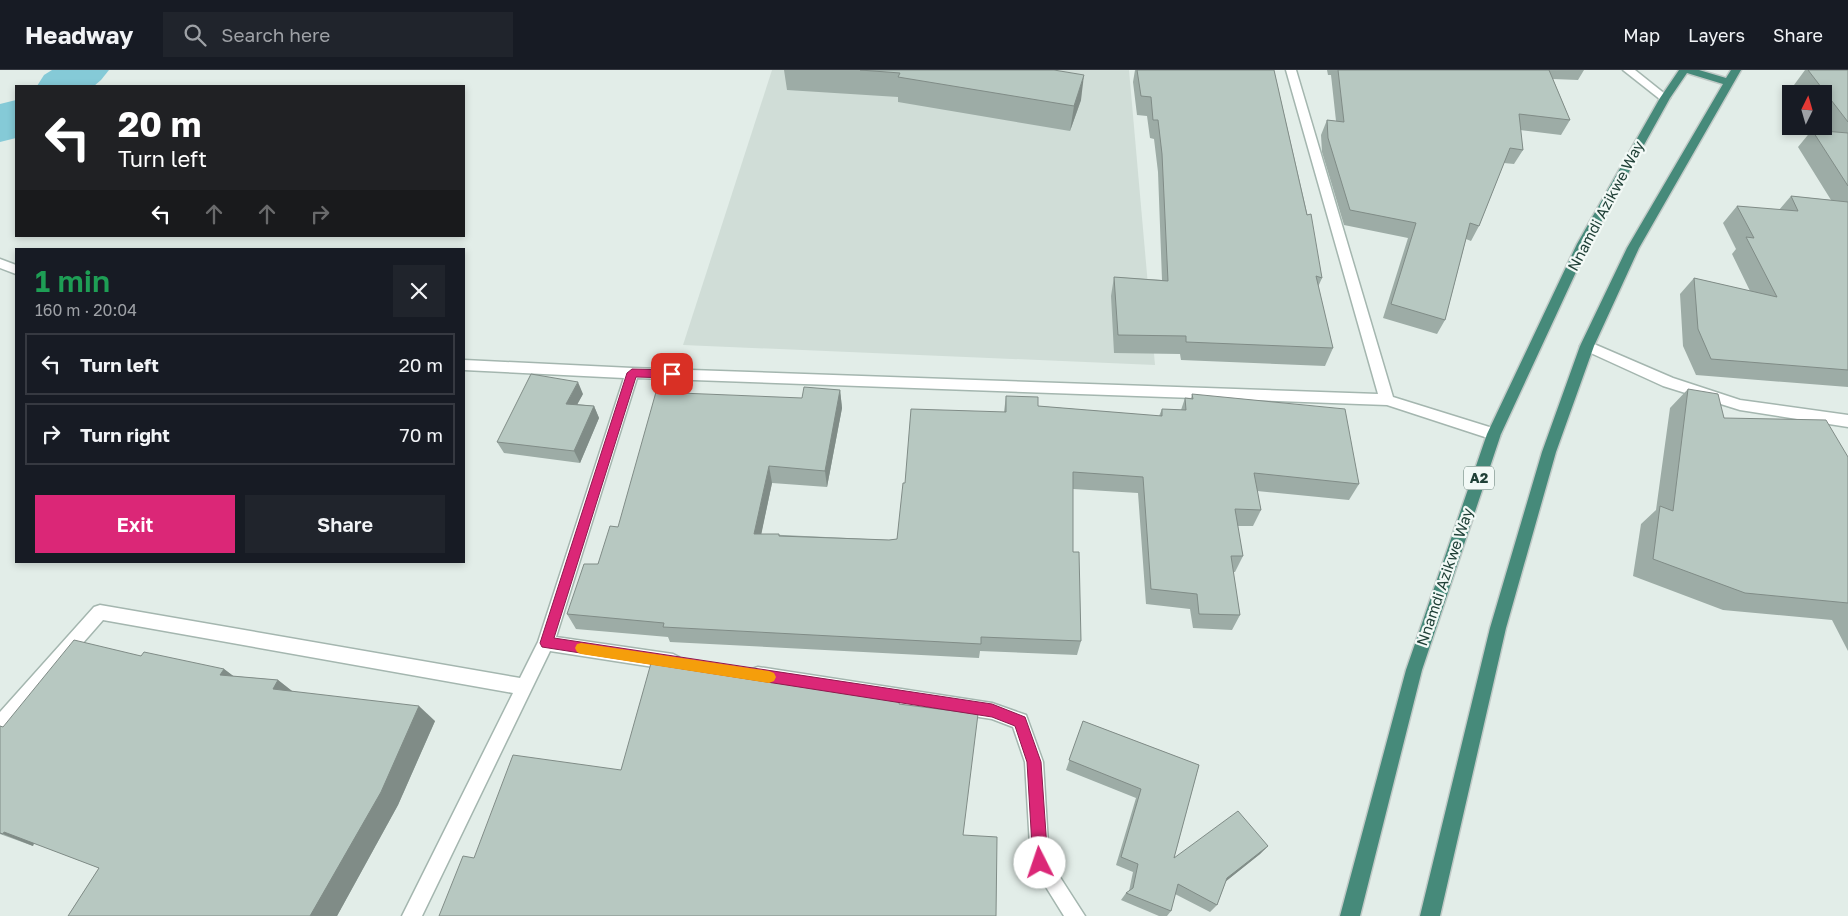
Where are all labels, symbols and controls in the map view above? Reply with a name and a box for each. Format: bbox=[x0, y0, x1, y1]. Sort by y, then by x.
search box bbox=[163, 12, 513, 57]
text: Headway bbox=[25, 20, 133, 49]
icon: search bbox=[181, 21, 209, 49]
text: Search here bbox=[221, 23, 330, 46]
text: Map bbox=[1623, 24, 1660, 46]
text: Layers bbox=[1688, 24, 1745, 46]
text: Share bbox=[1773, 24, 1823, 46]
north arrow bbox=[1782, 85, 1832, 135]
map controls bbox=[1782, 85, 1832, 135]
text: 20 m bbox=[118, 103, 201, 145]
icon: left bbox=[35, 105, 100, 170]
street label: Nnamdi Azikwe Way bbox=[1563, 137, 1647, 274]
text: Turn left bbox=[118, 145, 207, 172]
icon: left bbox=[147, 200, 175, 228]
icon: ahead bbox=[200, 200, 228, 228]
icon: ahead bbox=[253, 200, 281, 228]
icon: right bbox=[306, 200, 334, 228]
text: 1 min bbox=[35, 263, 110, 299]
button: close bbox=[393, 265, 445, 317]
text: 160 m · 20:04 bbox=[35, 300, 137, 320]
icon: left bbox=[37, 350, 65, 378]
text: Turn left bbox=[80, 353, 159, 376]
text: 20 m bbox=[399, 353, 443, 376]
pin bbox=[651, 353, 693, 395]
icon: arrive bbox=[658, 360, 686, 388]
icon: right bbox=[37, 420, 65, 448]
text: Turn right bbox=[80, 423, 170, 446]
text: 70 m bbox=[400, 423, 443, 446]
road number: A2 bbox=[1464, 466, 1494, 489]
button: Exit bbox=[35, 495, 235, 553]
button: Share bbox=[245, 495, 445, 553]
street label: Nnamdi Azikwe Way bbox=[1412, 505, 1476, 648]
position arrow bbox=[1013, 836, 1065, 888]

